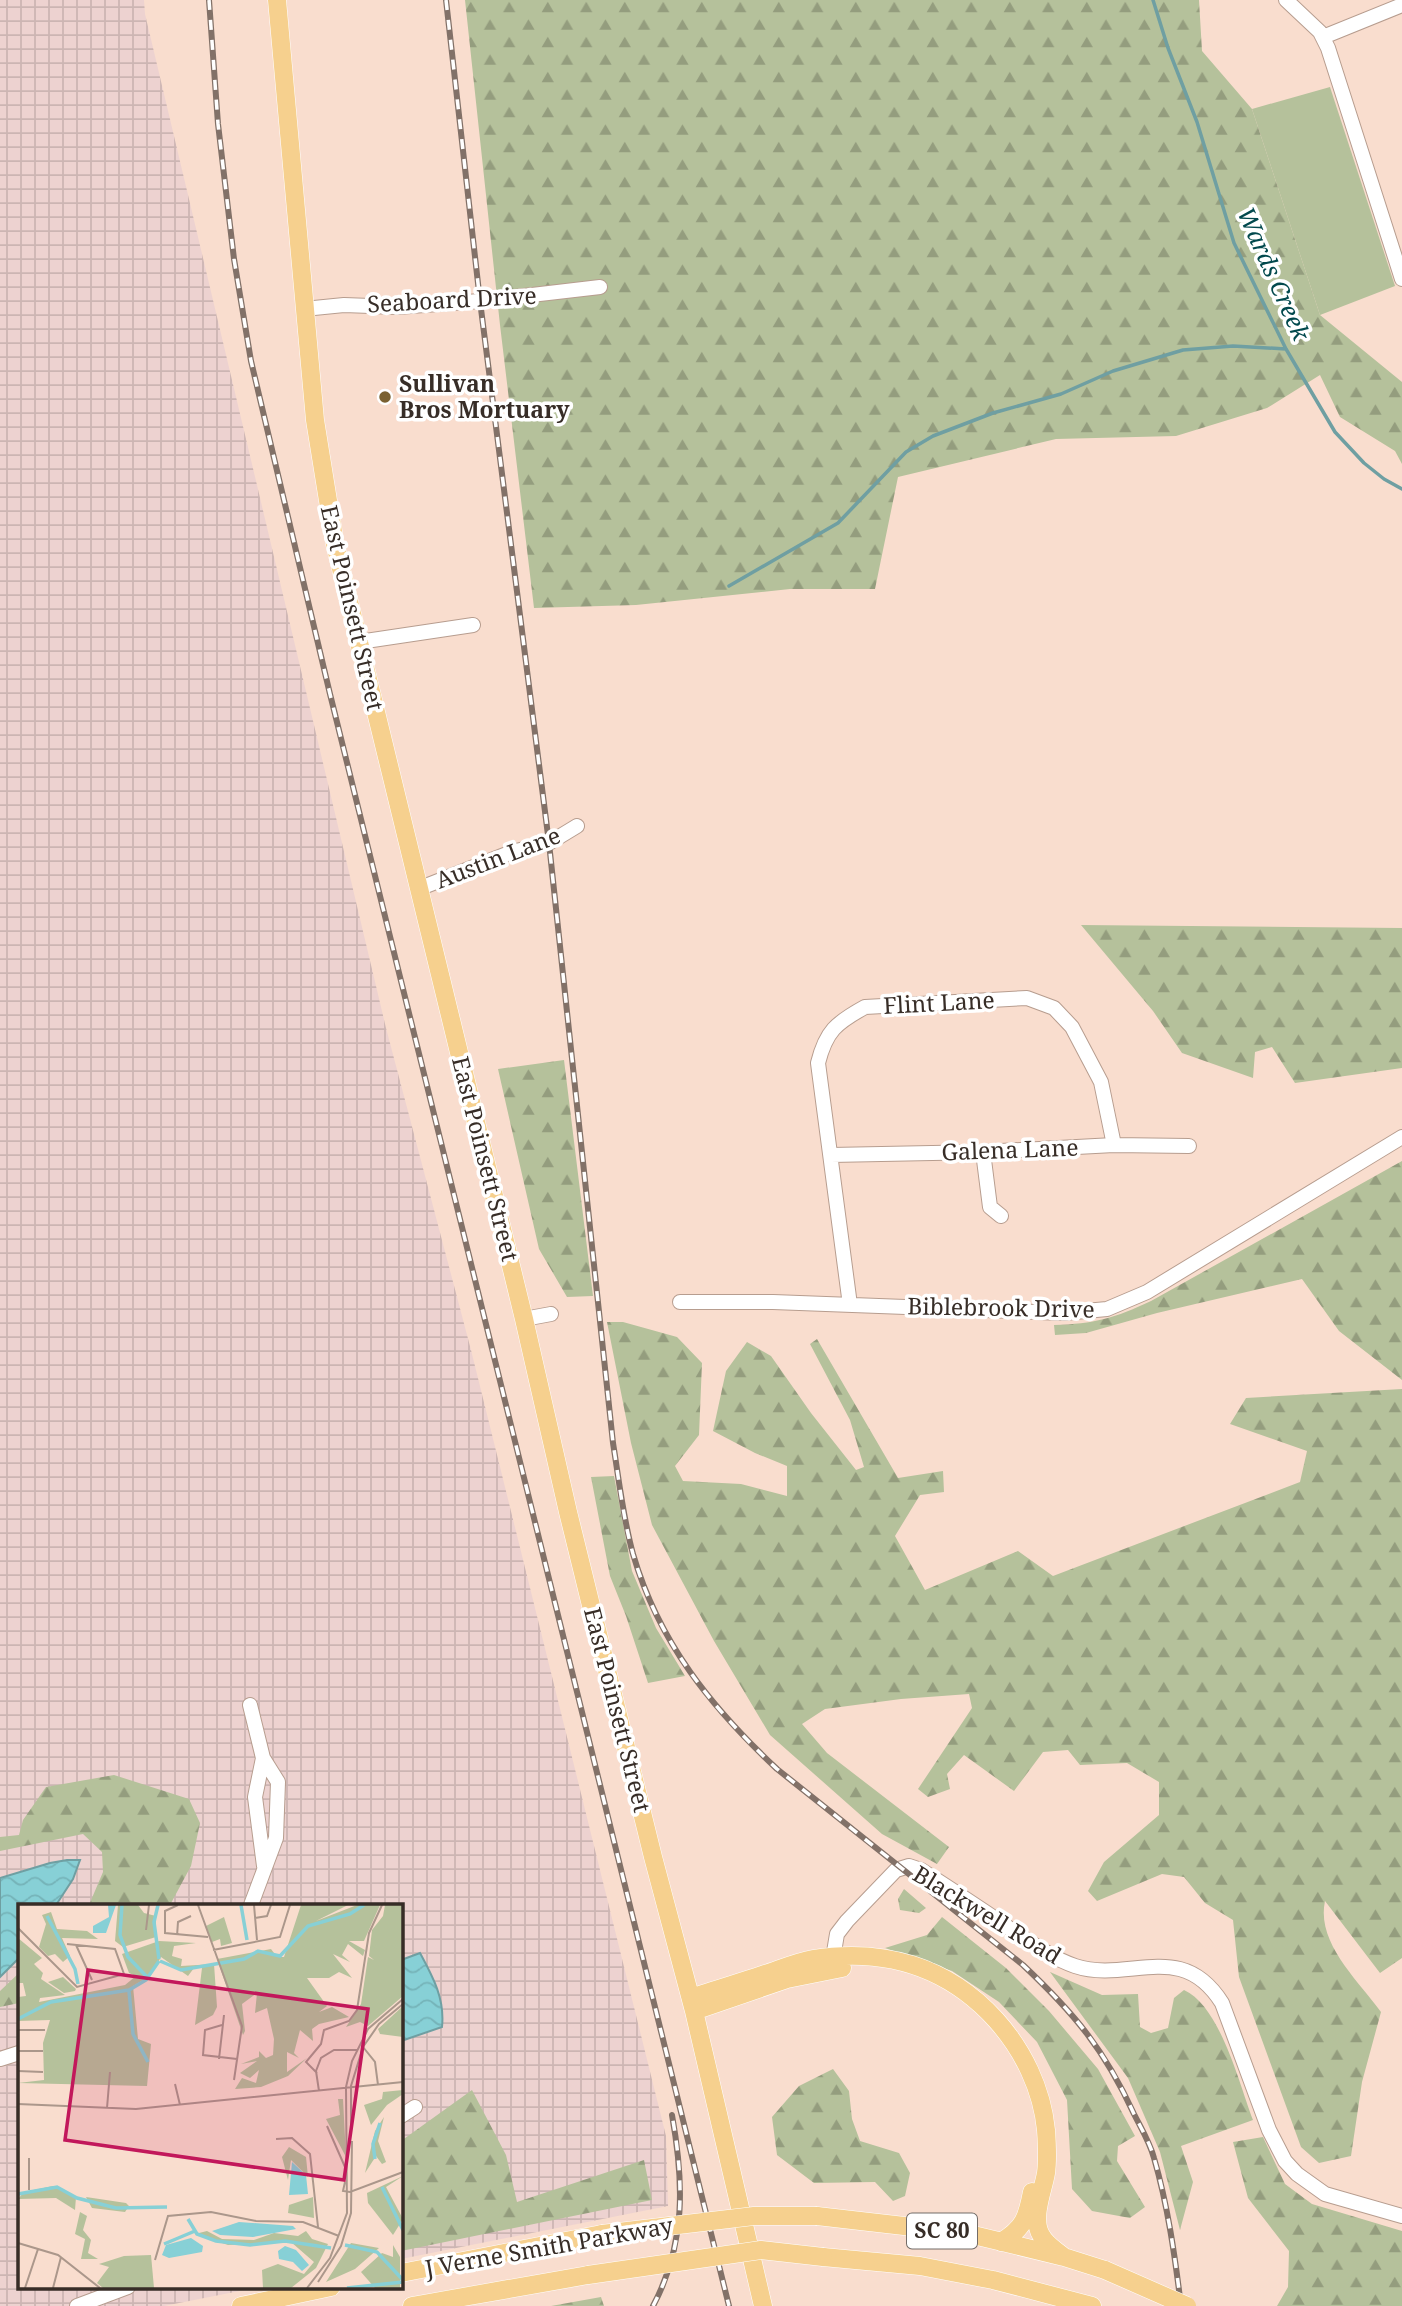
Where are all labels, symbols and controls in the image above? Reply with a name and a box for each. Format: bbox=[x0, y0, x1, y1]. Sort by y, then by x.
water label: Wards Creek bbox=[1230, 201, 1319, 347]
street label: Seaboard Drive bbox=[366, 279, 537, 319]
place label: Sullivan Bros Mortuary bbox=[399, 367, 570, 425]
marker: Sullivan Bros Mortuary bbox=[377, 389, 393, 405]
street label: East Poinsett Street bbox=[314, 502, 392, 714]
street label: Austin Lane bbox=[431, 819, 565, 896]
street label: Flint Lane bbox=[882, 983, 995, 1021]
street label: East Poinsett Street bbox=[445, 1053, 527, 1265]
street label: Galena Lane bbox=[941, 1131, 1079, 1167]
street label: Biblebrook Drive bbox=[907, 1289, 1095, 1325]
street label: East Poinsett Street bbox=[577, 1604, 659, 1816]
street label: Blackwell Road bbox=[907, 1857, 1068, 1971]
inset map bbox=[18, 1904, 402, 2288]
street label: J Verne Smith Parkway bbox=[421, 2208, 675, 2284]
road number: SC 80 bbox=[907, 2214, 977, 2248]

